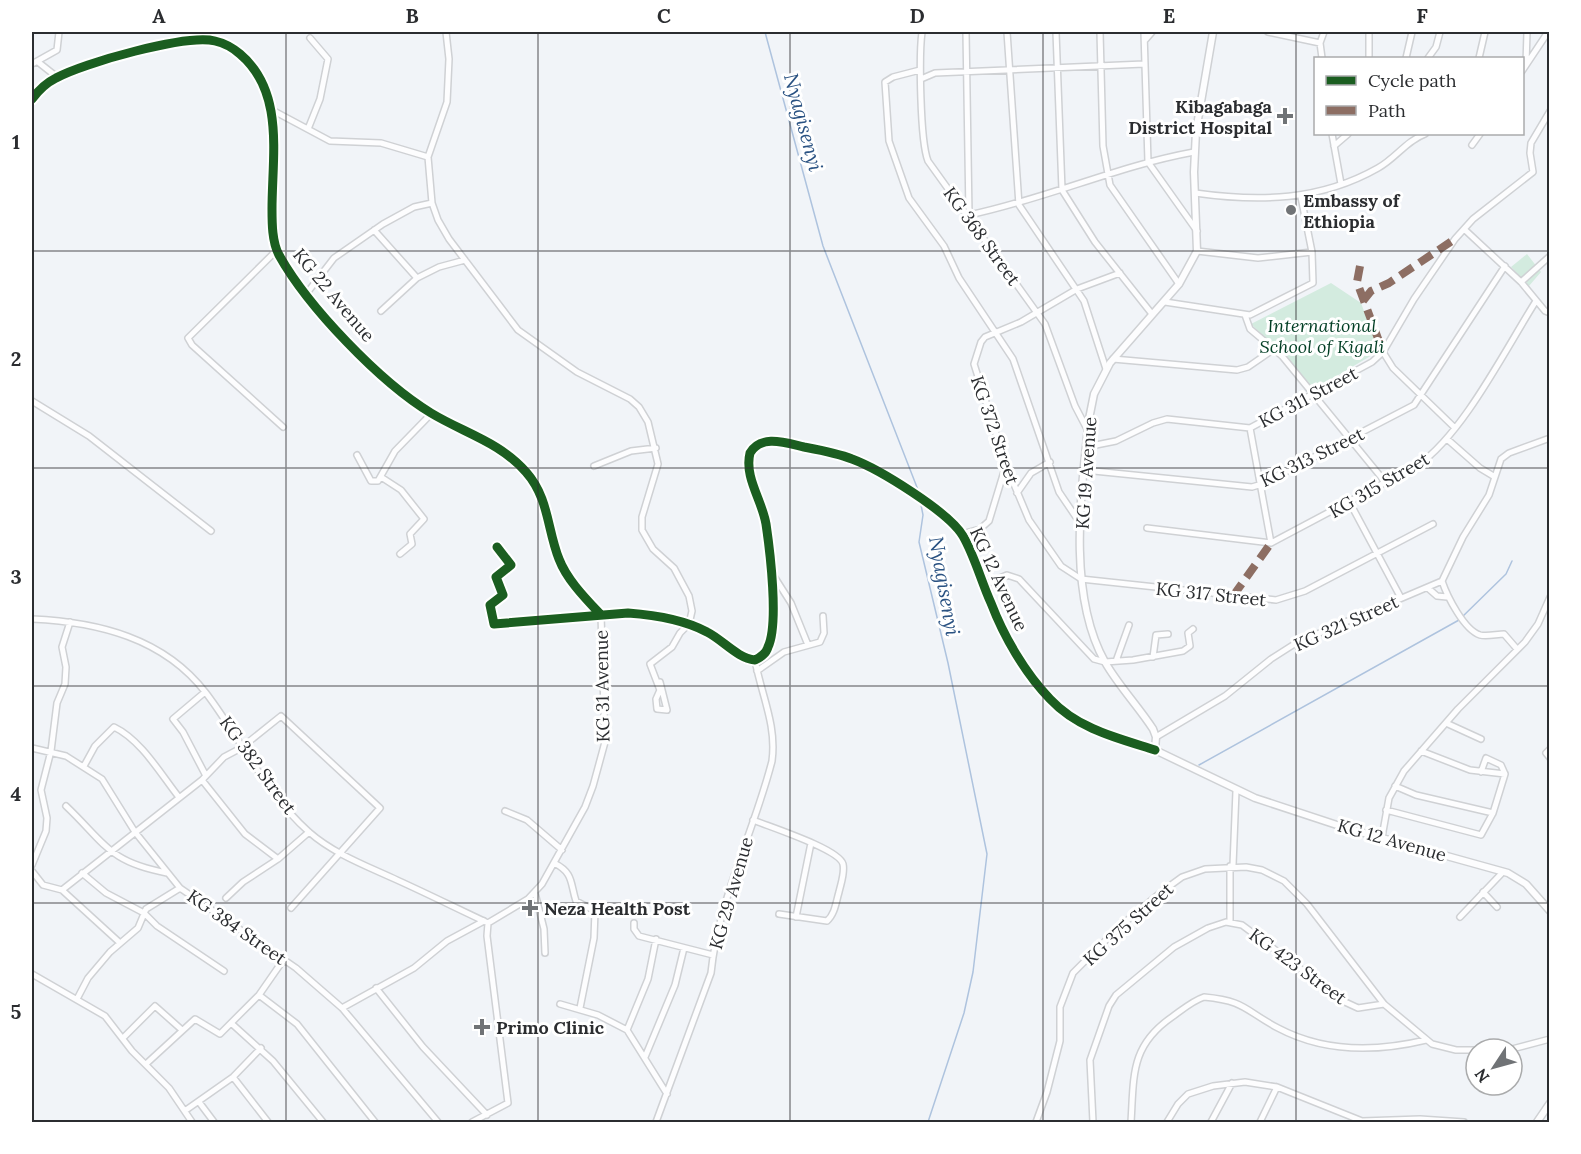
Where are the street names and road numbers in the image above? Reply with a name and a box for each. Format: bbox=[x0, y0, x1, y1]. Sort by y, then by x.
street label: KG 368 Street bbox=[938, 182, 1026, 290]
street label: KG 22 Avenue bbox=[288, 243, 380, 347]
street label: KG 311 Street bbox=[1254, 361, 1362, 433]
street label: KG 372 Street bbox=[966, 373, 1024, 487]
street label: KG 19 Avenue bbox=[1071, 416, 1101, 530]
street label: KG 313 Street bbox=[1256, 422, 1368, 492]
street label: KG 315 Street bbox=[1325, 447, 1433, 523]
street label: KG 12 Avenue bbox=[965, 523, 1033, 635]
street label: KG 317 Street bbox=[1155, 577, 1267, 611]
street label: KG 321 Street bbox=[1290, 590, 1402, 656]
street label: KG 31 Avenue bbox=[590, 629, 614, 742]
street label: KG 382 Street bbox=[215, 711, 301, 819]
street label: KG 12 Avenue bbox=[1335, 813, 1449, 867]
street label: KG 29 Avenue bbox=[704, 834, 758, 952]
street label: KG 375 Street bbox=[1078, 877, 1178, 971]
street label: KG 384 Street bbox=[183, 884, 291, 970]
street label: KG 423 Street bbox=[1245, 923, 1351, 1009]

